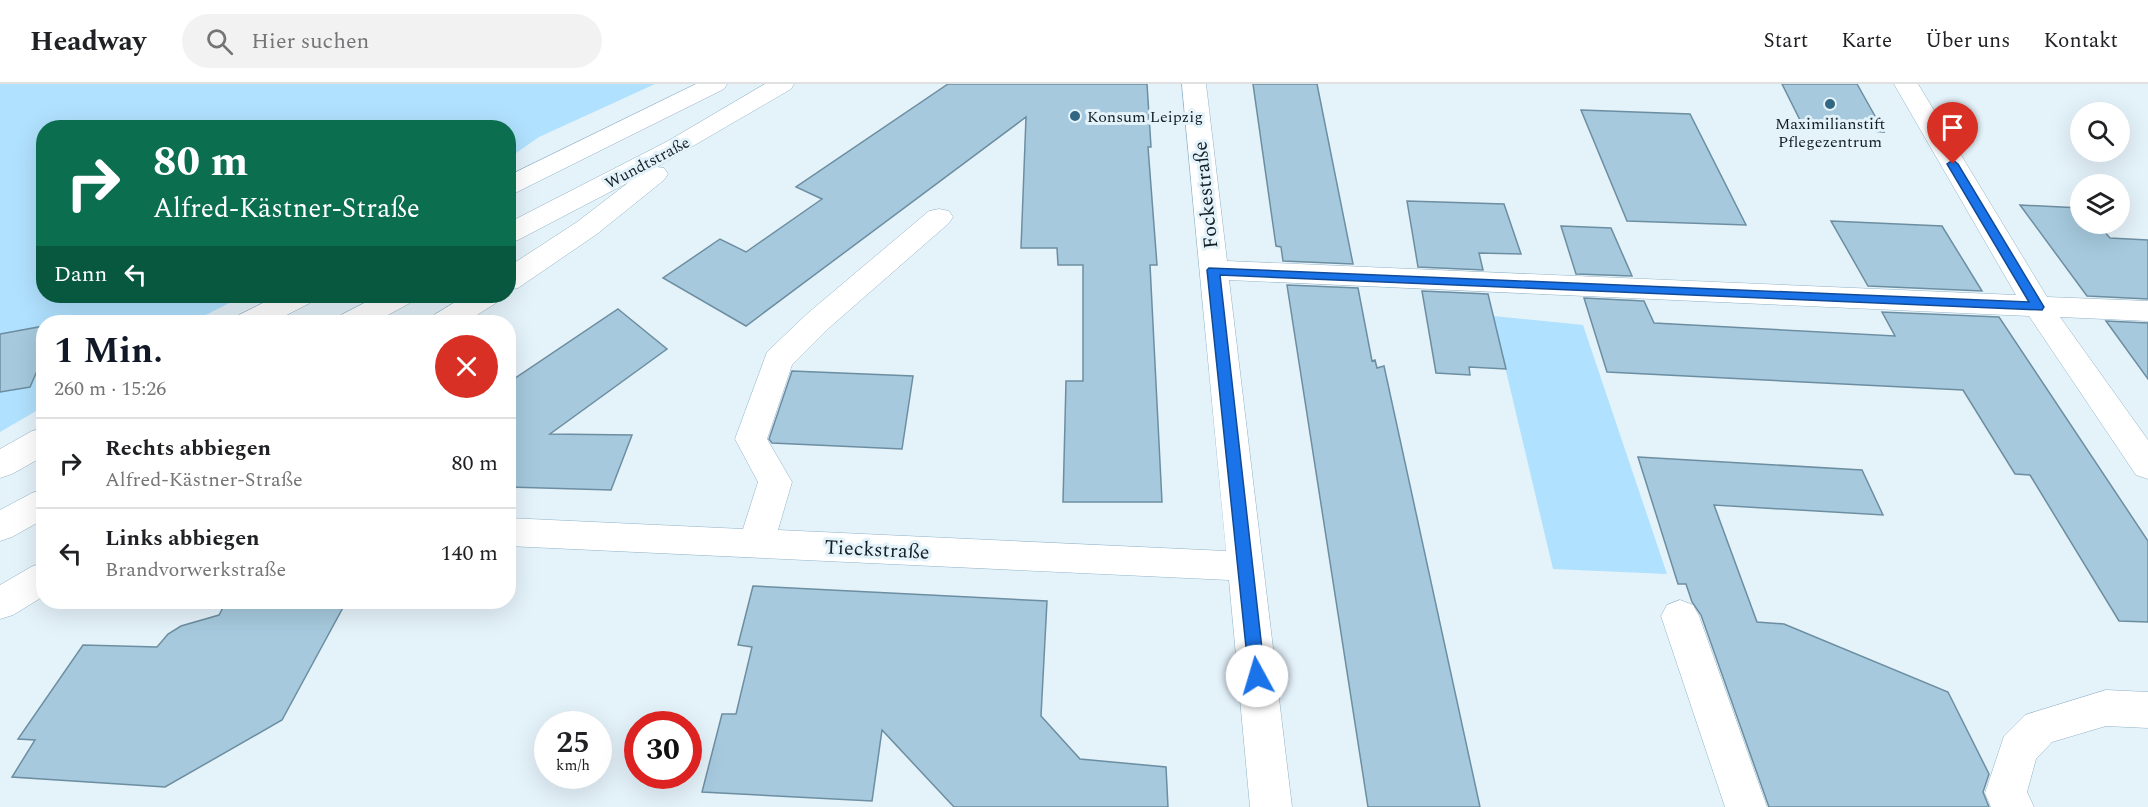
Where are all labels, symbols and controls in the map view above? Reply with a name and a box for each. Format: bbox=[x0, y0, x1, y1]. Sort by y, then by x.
search box bbox=[182, 14, 602, 68]
text: Headway bbox=[30, 20, 146, 63]
icon: search bbox=[203, 25, 236, 58]
text: Hier suchen bbox=[251, 25, 369, 58]
text: Start bbox=[1763, 25, 1808, 57]
text: Karte bbox=[1841, 25, 1892, 57]
text: Über uns bbox=[1925, 25, 2010, 57]
text: Kontakt bbox=[2043, 25, 2118, 57]
marker: Maximilianstift Pflegezentrum bbox=[1823, 97, 1837, 111]
pin bbox=[1927, 102, 1978, 164]
map controls bbox=[2070, 102, 2130, 234]
button: search bbox=[2070, 102, 2130, 162]
place label: Konsum Leipzig bbox=[1087, 105, 1203, 129]
marker: Konsum Leipzig bbox=[1068, 109, 1082, 123]
icon: arrive bbox=[1936, 111, 1969, 144]
place label: Maximilianstift Pflegezentrum bbox=[1775, 112, 1885, 154]
text: 80 m bbox=[153, 131, 248, 194]
street label: Wundtstraße bbox=[601, 131, 694, 195]
street label: Fockestraße bbox=[1185, 140, 1227, 250]
icon: right bbox=[54, 144, 132, 222]
button: layers bbox=[2070, 174, 2130, 234]
text: Alfred-Kästner-Straße bbox=[153, 188, 420, 230]
text: Dann bbox=[54, 258, 107, 291]
icon: left bbox=[119, 258, 152, 291]
text: 1 Min. bbox=[54, 324, 163, 379]
button: close bbox=[435, 335, 498, 398]
text: 260 m · 15:26 bbox=[54, 374, 166, 404]
text: Rechts abbiegen bbox=[105, 432, 271, 465]
icon: right bbox=[54, 447, 87, 480]
text: 80 m bbox=[452, 447, 498, 480]
text: Alfred-Kästner-Straße bbox=[105, 465, 303, 495]
text: Links abbiegen bbox=[105, 522, 260, 555]
street label: Tieckstraße bbox=[824, 532, 930, 568]
icon: left bbox=[54, 537, 87, 570]
text: 140 m bbox=[441, 537, 498, 570]
text: Brandvorwerkstraße bbox=[105, 555, 286, 585]
position arrow bbox=[1225, 644, 1289, 708]
speed limit sign: 30 bbox=[624, 711, 702, 789]
text: 25 bbox=[556, 720, 590, 766]
text: km/h bbox=[556, 754, 590, 777]

